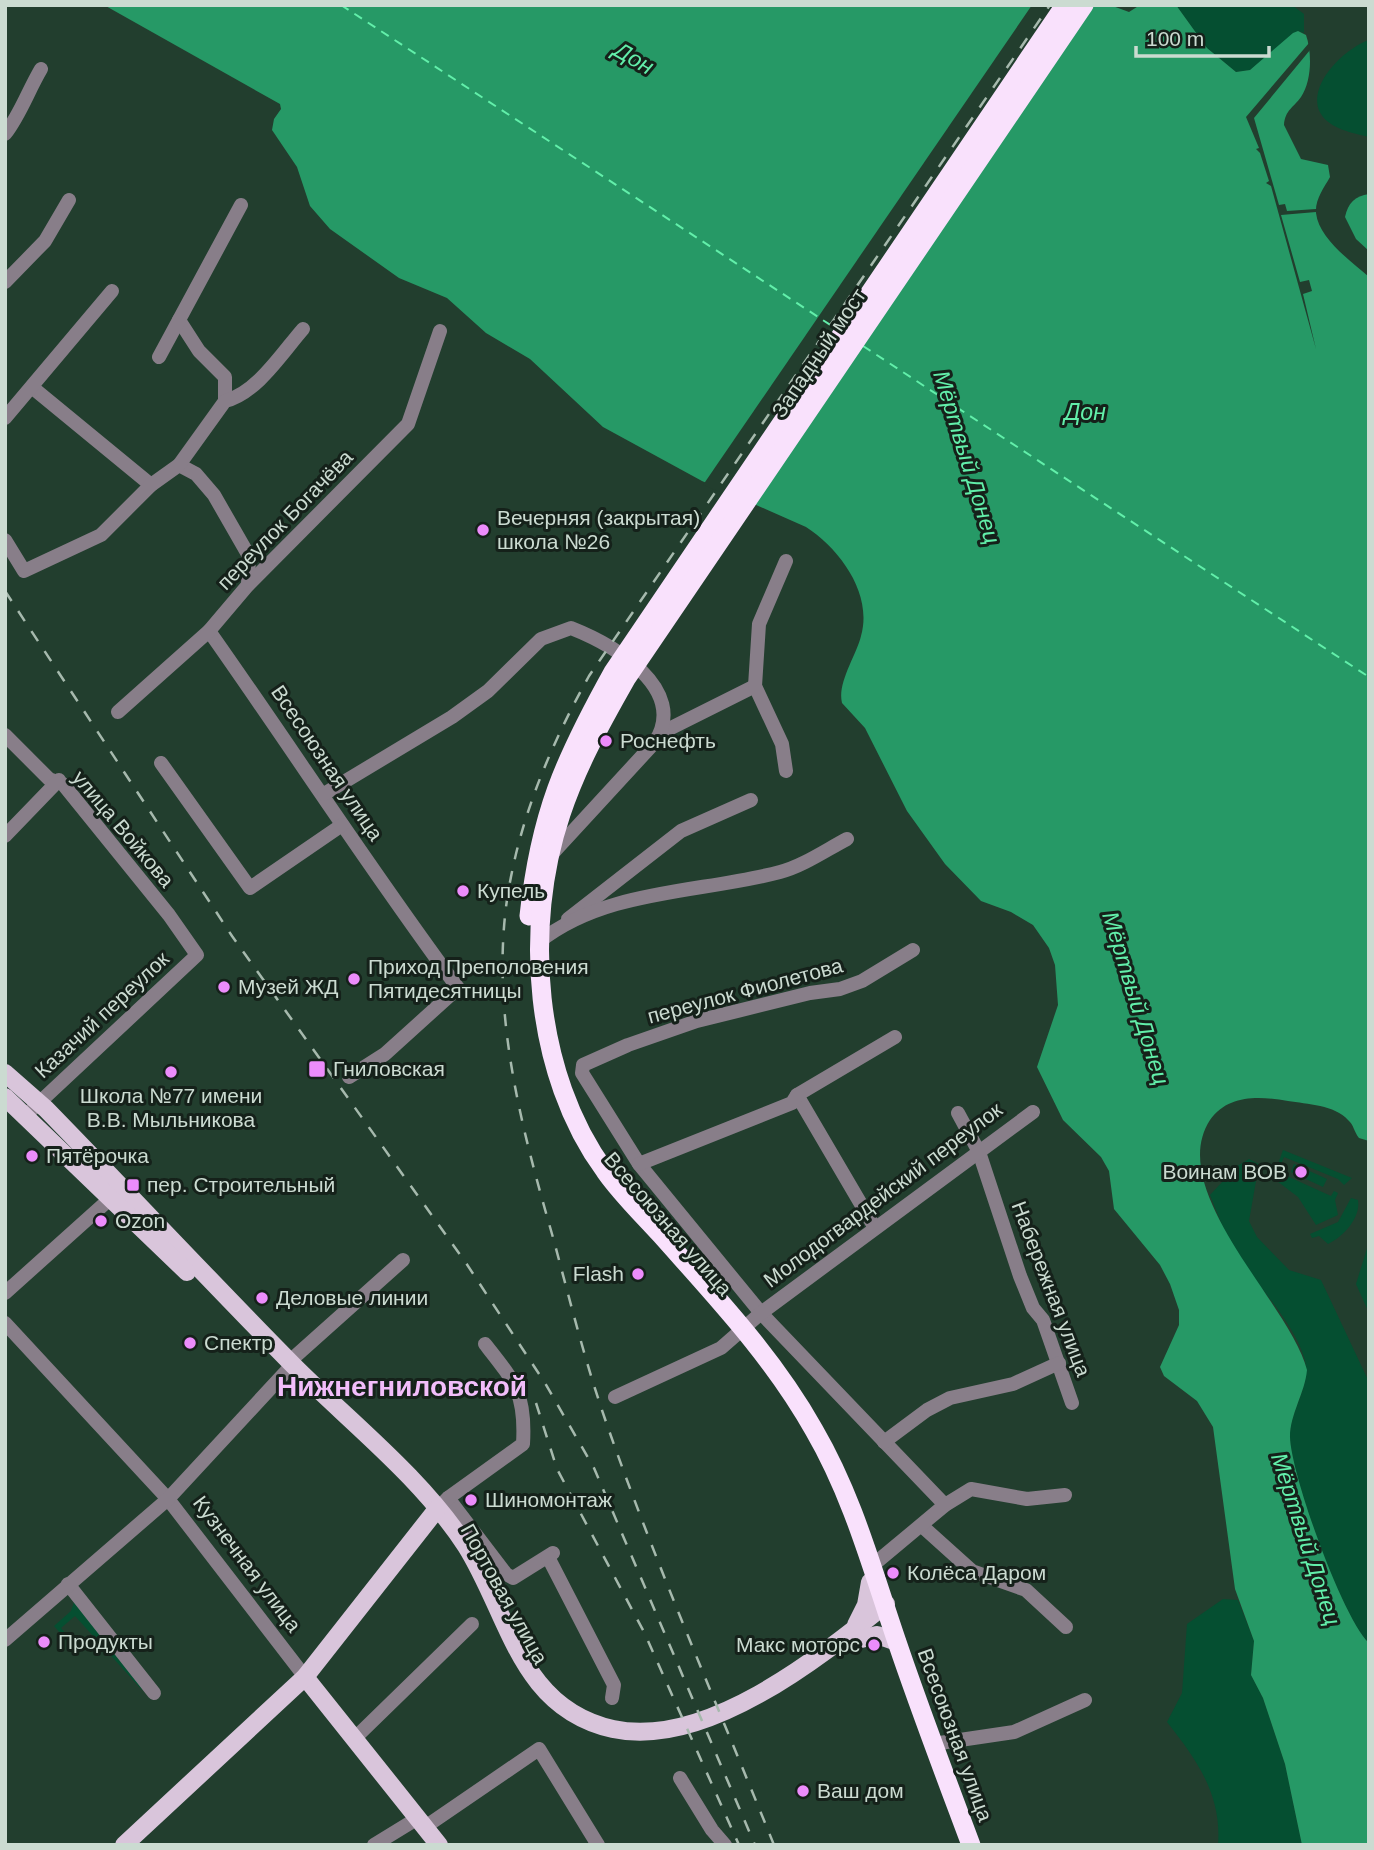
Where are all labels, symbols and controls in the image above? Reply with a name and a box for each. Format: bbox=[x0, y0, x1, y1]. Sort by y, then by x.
scale bar bbox=[1136, 14, 1269, 58]
text: 100 m bbox=[1146, 27, 1204, 50]
water label: Дон bbox=[607, 35, 659, 80]
street label: Западный мост bbox=[767, 284, 870, 421]
water label: Мёртвый Донец bbox=[928, 367, 1006, 547]
water label: Дон bbox=[1061, 399, 1106, 425]
street label: переулок Богачёва bbox=[212, 445, 357, 594]
place label: Вечерняя (закрытая) школа №26 bbox=[497, 506, 700, 553]
marker: Вечерняя (закрытая) школа №26 bbox=[475, 522, 491, 538]
street label: Всесоюзная улица bbox=[267, 681, 388, 845]
place label: Роснефть bbox=[620, 729, 716, 752]
marker: Роснефть bbox=[598, 733, 614, 749]
street label: улица Войкова bbox=[68, 766, 179, 892]
place label: Купель bbox=[477, 879, 545, 902]
marker: Купель bbox=[455, 883, 471, 899]
water label: Мёртвый Донец bbox=[1097, 908, 1175, 1088]
street label: Казачий переулок bbox=[30, 946, 174, 1082]
street label: переулок Фиолетова bbox=[645, 953, 845, 1028]
place label: Приход Преполовения Пятидесятницы bbox=[368, 955, 589, 1002]
marker: Приход Преполовения Пятидесятницы bbox=[346, 971, 362, 987]
place label: Музей ЖД bbox=[238, 975, 338, 998]
marker: Музей ЖД bbox=[216, 979, 232, 995]
place label: Гниловская bbox=[333, 1057, 445, 1080]
marker: Гниловская bbox=[307, 1059, 327, 1079]
marker: Школа №77 имени В.В. Мыльникова bbox=[163, 1064, 179, 1080]
place label: Школа №77 имени В.В. Мыльникова bbox=[80, 1084, 262, 1131]
street label: Молодогвардейский переулок bbox=[759, 1097, 1007, 1292]
place label: Пятёрочка bbox=[46, 1144, 149, 1167]
street label: Всесоюзная улица bbox=[600, 1147, 737, 1300]
marker: Пятёрочка bbox=[24, 1148, 40, 1164]
place label: Воинам ВОВ bbox=[1162, 1160, 1287, 1183]
marker: Воинам ВОВ bbox=[1293, 1164, 1309, 1180]
place label: пер. Строительный bbox=[147, 1173, 335, 1196]
marker: пер. Строительный bbox=[125, 1177, 141, 1193]
street label: Набережная улица bbox=[1007, 1198, 1096, 1380]
place label: Ozon bbox=[115, 1209, 165, 1232]
marker: Ozon bbox=[93, 1213, 109, 1229]
place label: Flash bbox=[573, 1262, 624, 1285]
marker: Flash bbox=[630, 1266, 646, 1282]
place label: Деловые линии bbox=[276, 1286, 428, 1309]
marker: Деловые линии bbox=[254, 1290, 270, 1306]
place label: Спектр bbox=[204, 1331, 273, 1354]
marker: Спектр bbox=[182, 1335, 198, 1351]
district label: Нижнегниловской bbox=[277, 1371, 527, 1402]
water label: Мёртвый Донец bbox=[1266, 1450, 1346, 1628]
place label: Шиномонтаж bbox=[485, 1488, 612, 1511]
street label: Кузнечная улица bbox=[189, 1491, 306, 1636]
marker: Шиномонтаж bbox=[463, 1492, 479, 1508]
street label: Портовая улица bbox=[456, 1520, 553, 1668]
place label: Колёса Даром bbox=[907, 1561, 1046, 1584]
marker: Колёса Даром bbox=[885, 1565, 901, 1581]
place label: Продукты bbox=[58, 1630, 153, 1653]
place label: Макс моторс bbox=[736, 1633, 860, 1656]
marker: Продукты bbox=[36, 1634, 52, 1650]
marker: Макс моторс bbox=[866, 1637, 882, 1653]
street label: Всесоюзная улица bbox=[914, 1645, 998, 1825]
place label: Ваш дом bbox=[817, 1779, 904, 1802]
marker: Ваш дом bbox=[795, 1783, 811, 1799]

